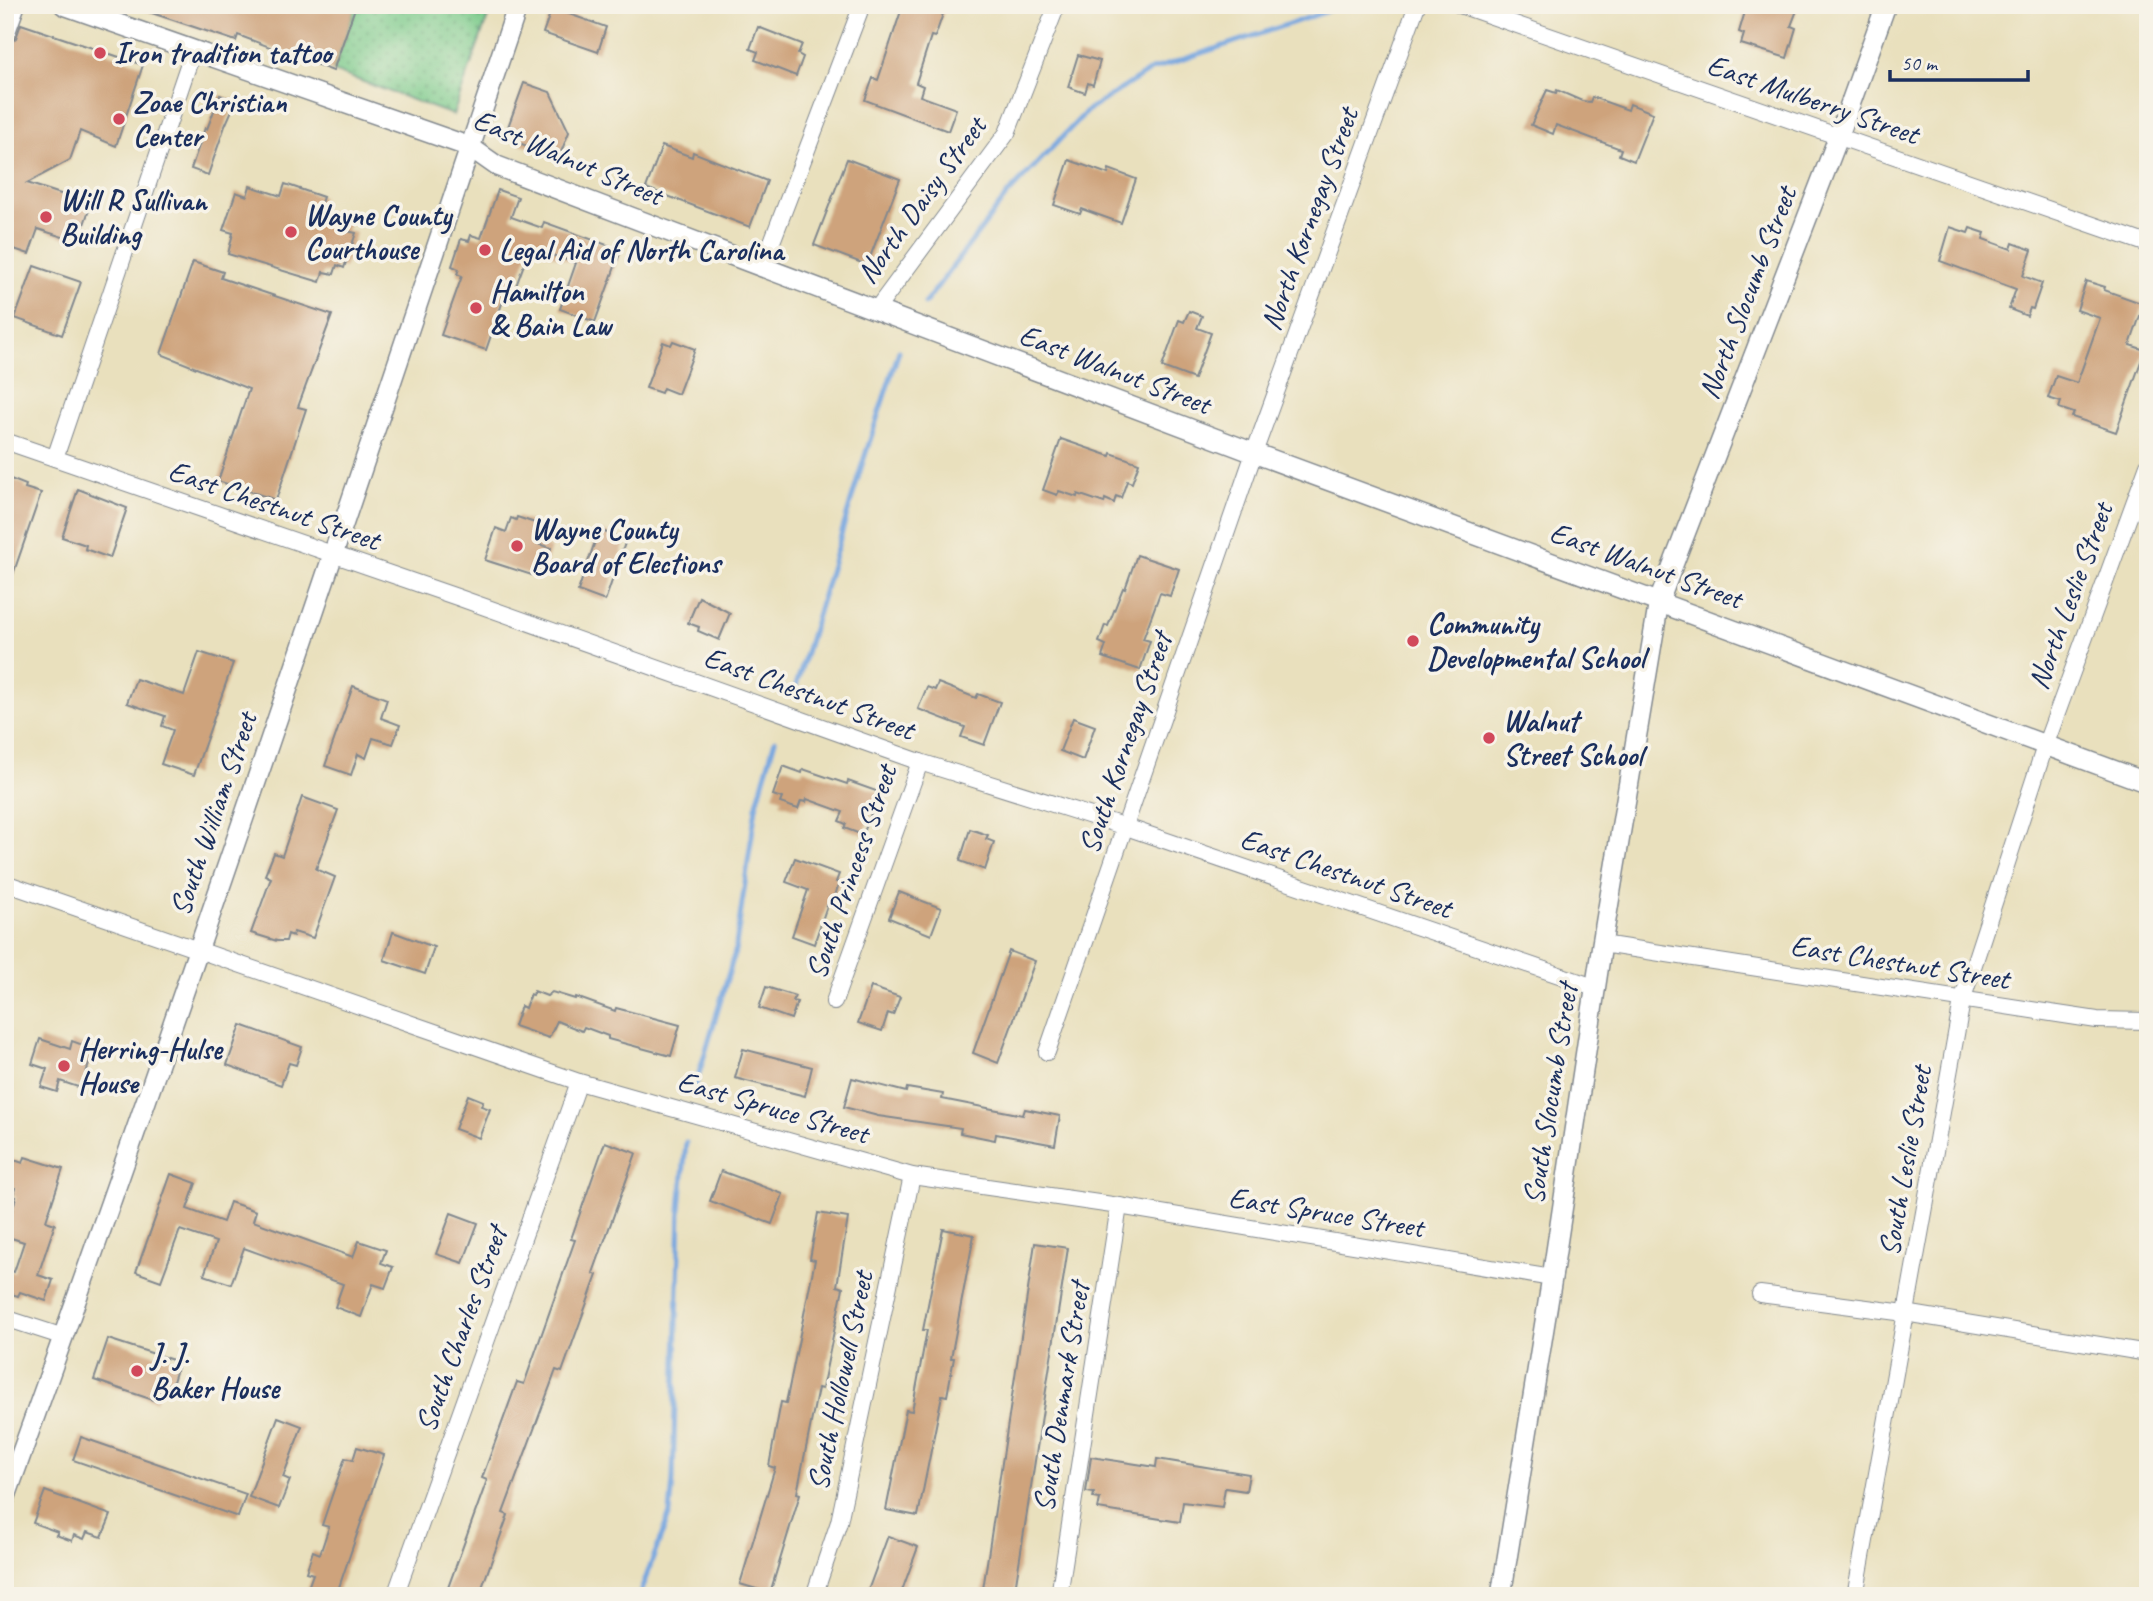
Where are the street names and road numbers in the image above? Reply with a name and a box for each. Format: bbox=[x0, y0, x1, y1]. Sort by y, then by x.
street label: East Mulberry Street bbox=[1702, 45, 1926, 154]
street label: East Walnut Street bbox=[468, 100, 671, 215]
street label: North Kornegay Street bbox=[1251, 100, 1368, 335]
street label: North Daisy Street bbox=[848, 107, 996, 291]
street label: North Slocumb Street bbox=[1689, 179, 1806, 404]
street label: East Walnut Street bbox=[1014, 315, 1219, 424]
street label: East Chestnut Street bbox=[164, 451, 387, 560]
street label: North Leslie Street bbox=[2019, 495, 2122, 694]
street label: East Walnut Street bbox=[1545, 513, 1750, 618]
street label: South Kornegay Street bbox=[1069, 624, 1182, 858]
street label: East Chestnut Street bbox=[699, 637, 922, 750]
street label: South William Street bbox=[161, 705, 266, 920]
street label: South Princess Street bbox=[797, 757, 906, 984]
street label: East Chestnut Street bbox=[1236, 819, 1459, 928]
street label: East Chestnut Street bbox=[1788, 926, 2015, 999]
street label: South Slocumb Street bbox=[1514, 977, 1587, 1207]
street label: South Leslie Street bbox=[1870, 1060, 1941, 1259]
street label: East Spruce Street bbox=[673, 1062, 876, 1153]
street label: East Spruce Street bbox=[1226, 1178, 1429, 1247]
street label: South Charles Street bbox=[406, 1217, 517, 1437]
street label: South Hollowell Street bbox=[798, 1265, 882, 1494]
street label: South Denmark Street bbox=[1024, 1276, 1099, 1514]

